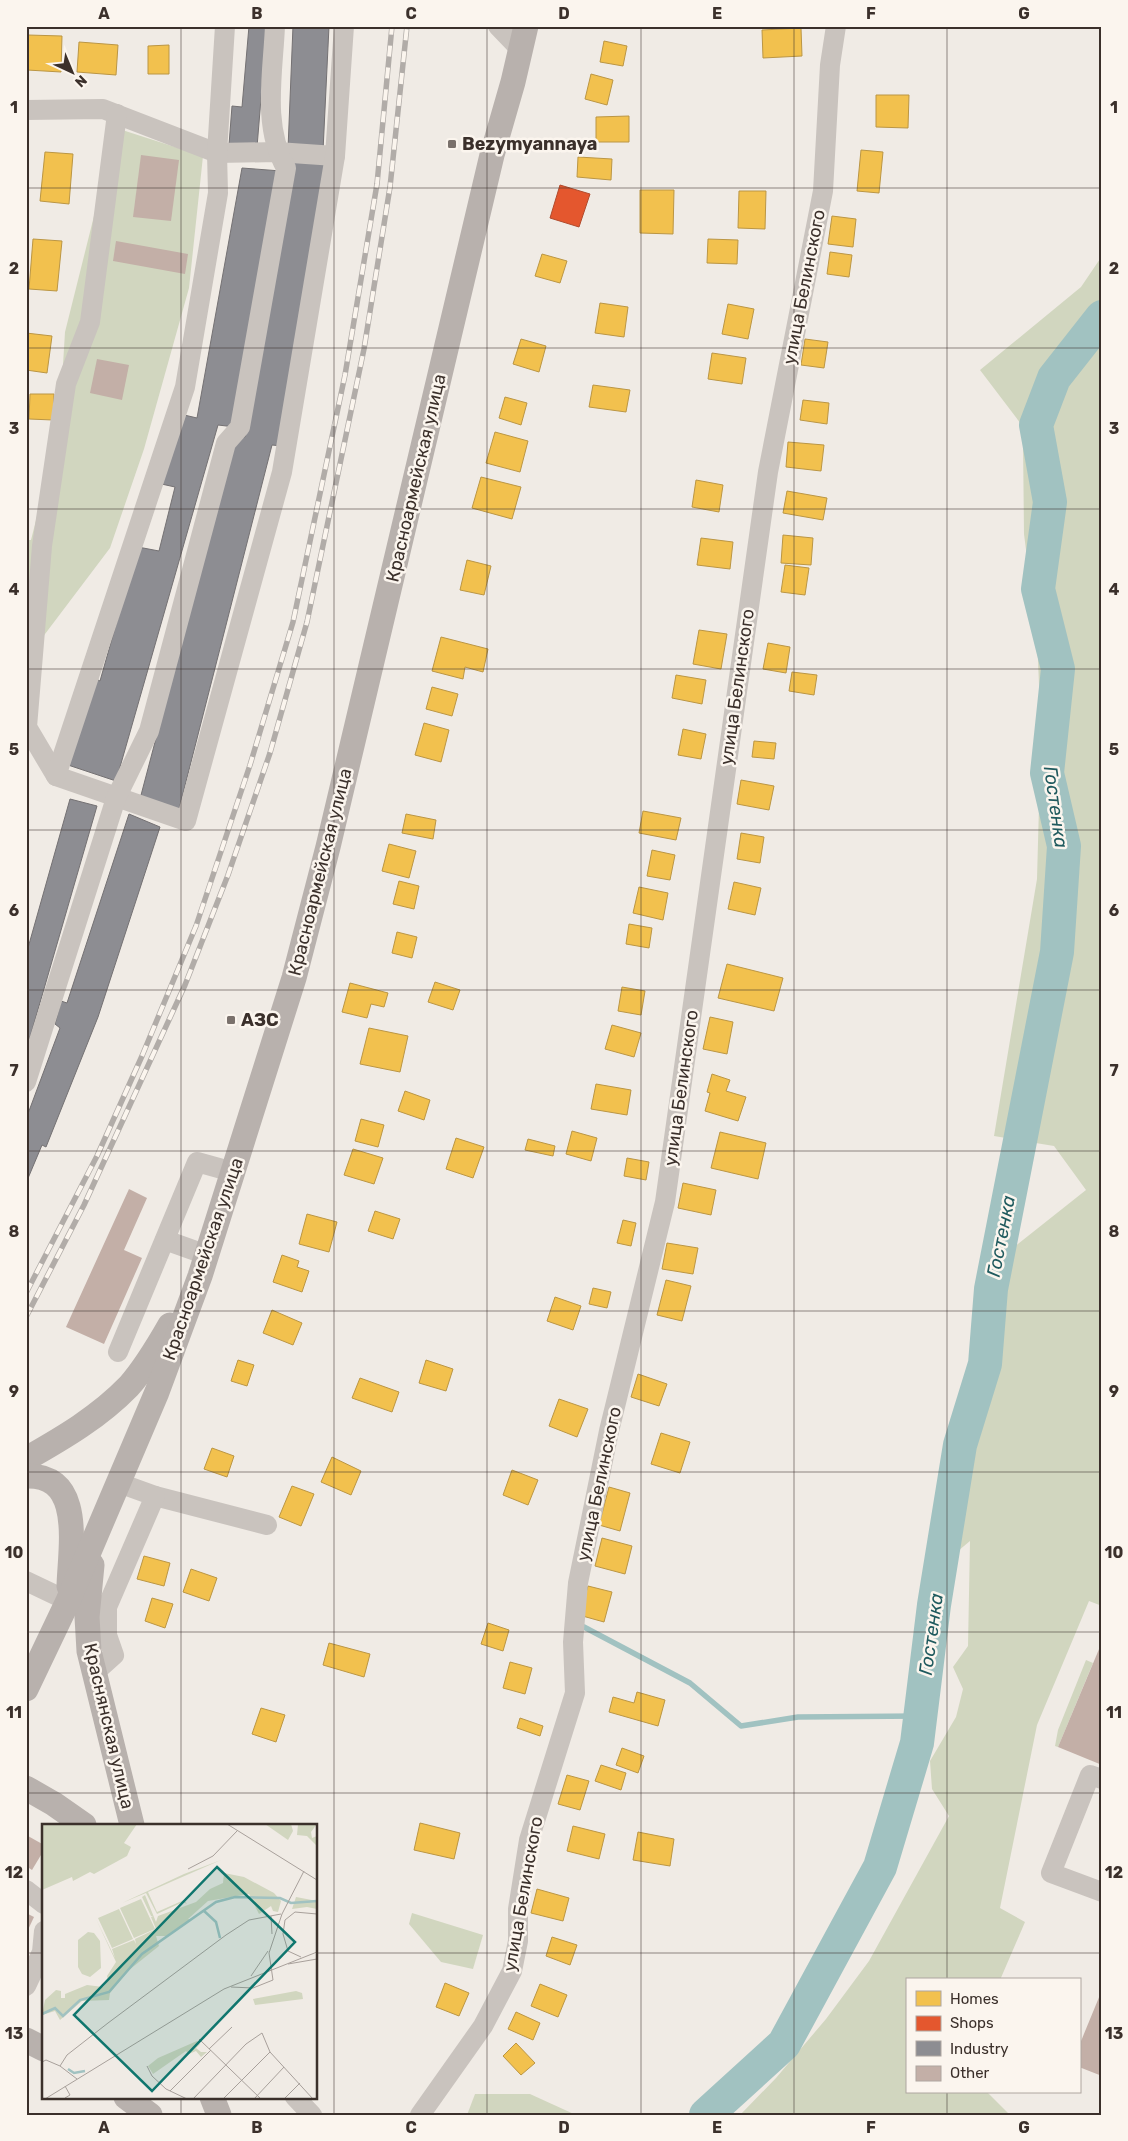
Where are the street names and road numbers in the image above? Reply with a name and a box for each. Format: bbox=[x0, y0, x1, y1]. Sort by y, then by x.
street label: улица Белинского bbox=[778, 208, 830, 366]
street label: Красноармейская улица bbox=[381, 372, 451, 584]
street label: улица Белинского bbox=[715, 608, 759, 766]
street label: Красноармейская улица bbox=[284, 766, 356, 978]
street label: улица Белинского bbox=[659, 1009, 703, 1167]
street label: Красноармейская улица bbox=[158, 1155, 248, 1363]
street label: улица Белинского bbox=[572, 1405, 626, 1563]
street label: Краснянская улица bbox=[79, 1641, 139, 1811]
street label: улица Белинского bbox=[498, 1815, 548, 1973]

